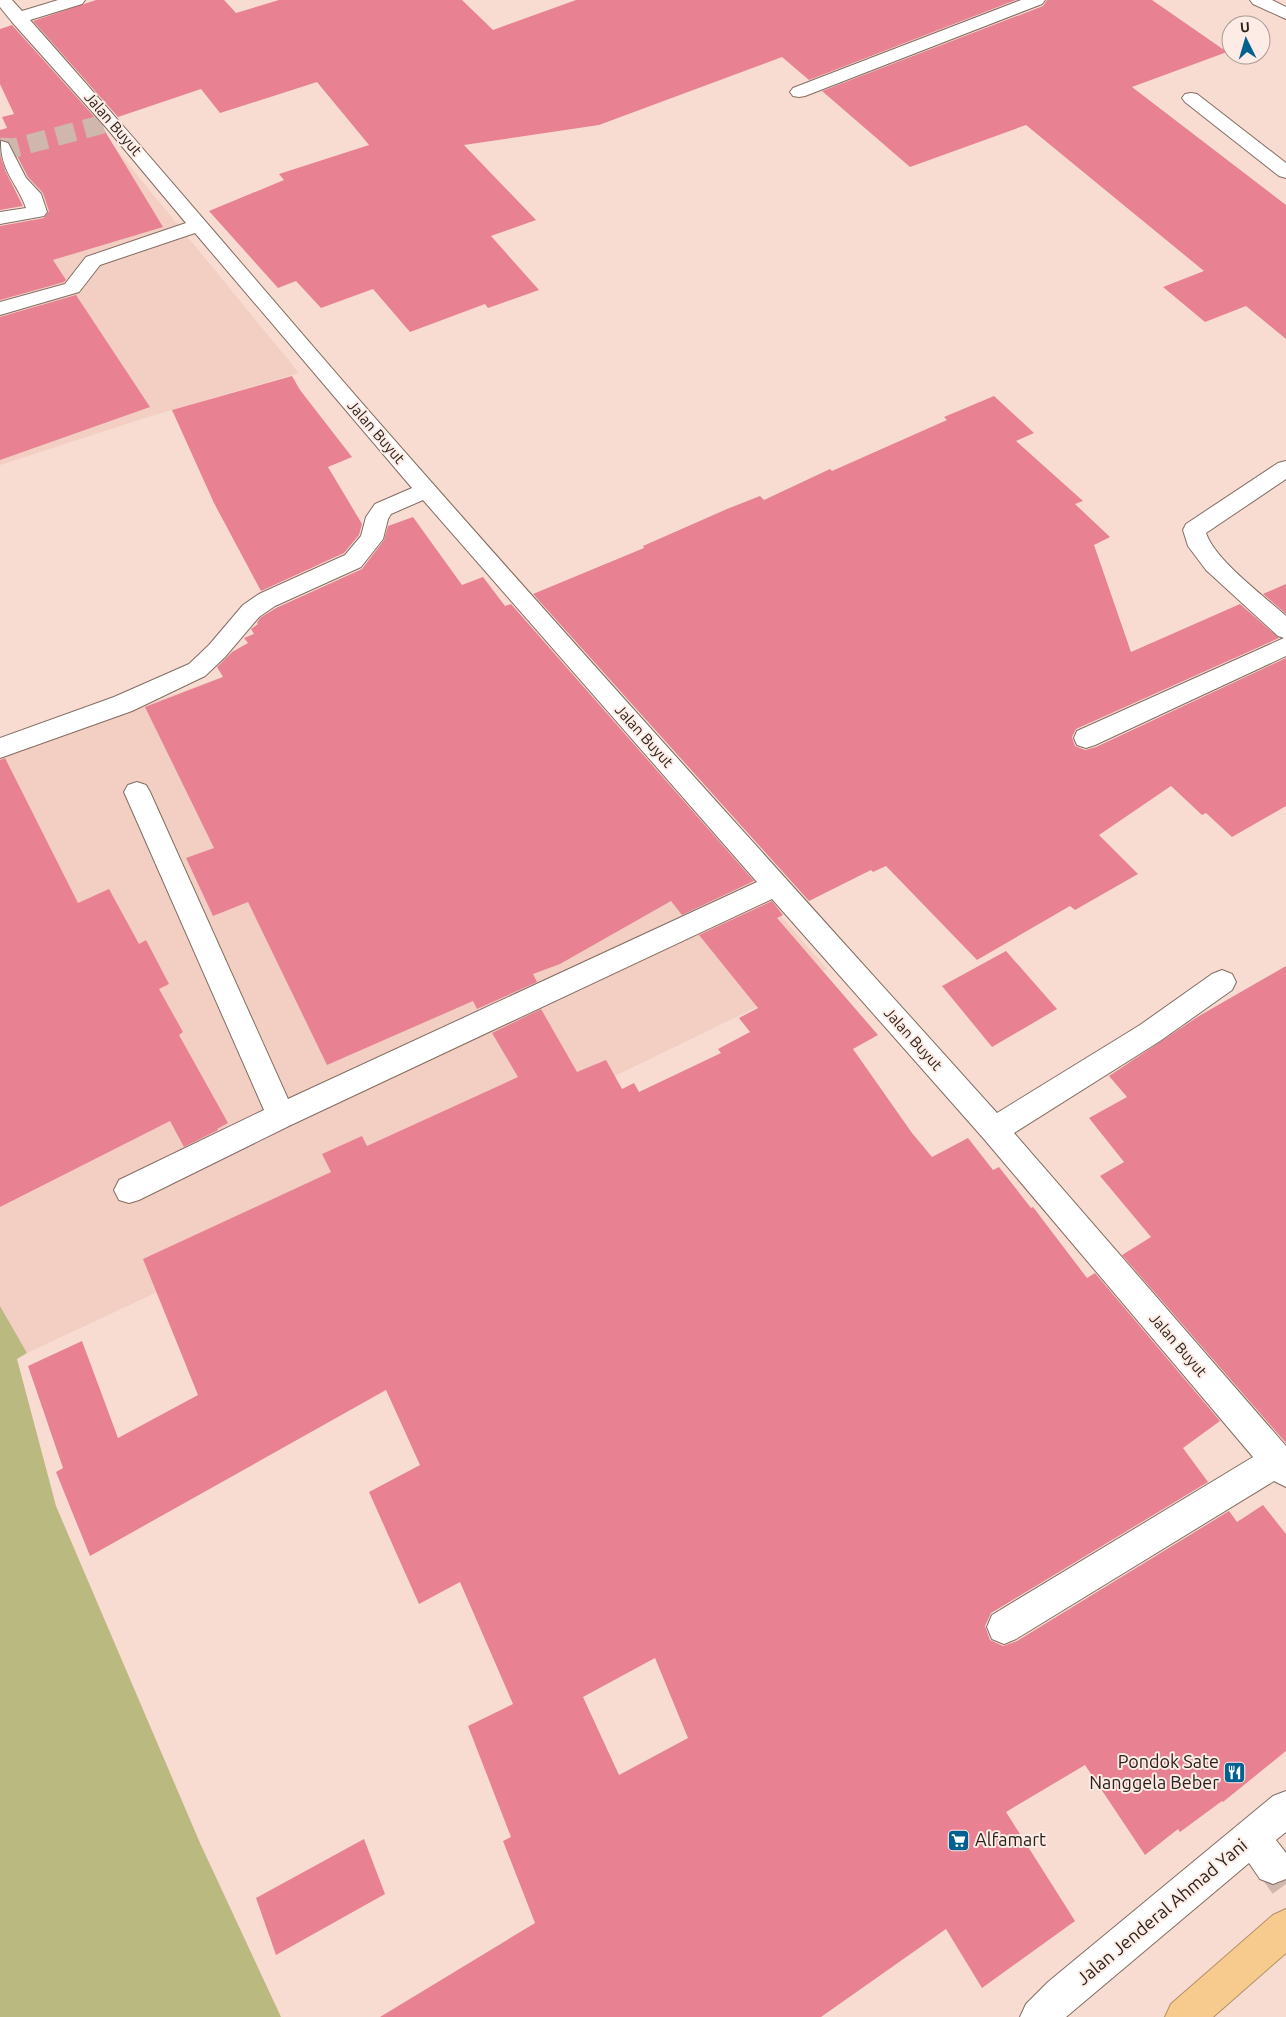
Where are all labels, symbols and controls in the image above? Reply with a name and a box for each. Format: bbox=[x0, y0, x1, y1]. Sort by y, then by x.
north arrow bbox=[1221, 15, 1271, 65]
text: U bbox=[1239, 19, 1250, 35]
street label: Jalan Buyut bbox=[81, 88, 146, 159]
street label: Jalan Buyut bbox=[344, 396, 409, 467]
street label: Jalan Buyut bbox=[612, 701, 677, 771]
street label: Jalan Buyut bbox=[881, 1004, 946, 1074]
street label: Jalan Buyut bbox=[1146, 1309, 1211, 1380]
place label: Pondok Sate Nanggela Beber bbox=[1089, 1751, 1219, 1792]
restaurant icon: Pondok Sate Nanggela Beber bbox=[1223, 1760, 1247, 1784]
supermarket icon: Alfamart bbox=[947, 1828, 971, 1852]
place label: Alfamart bbox=[975, 1829, 1046, 1849]
street label: Jalan Jenderal Ahmad Yani bbox=[1072, 1834, 1251, 1988]

